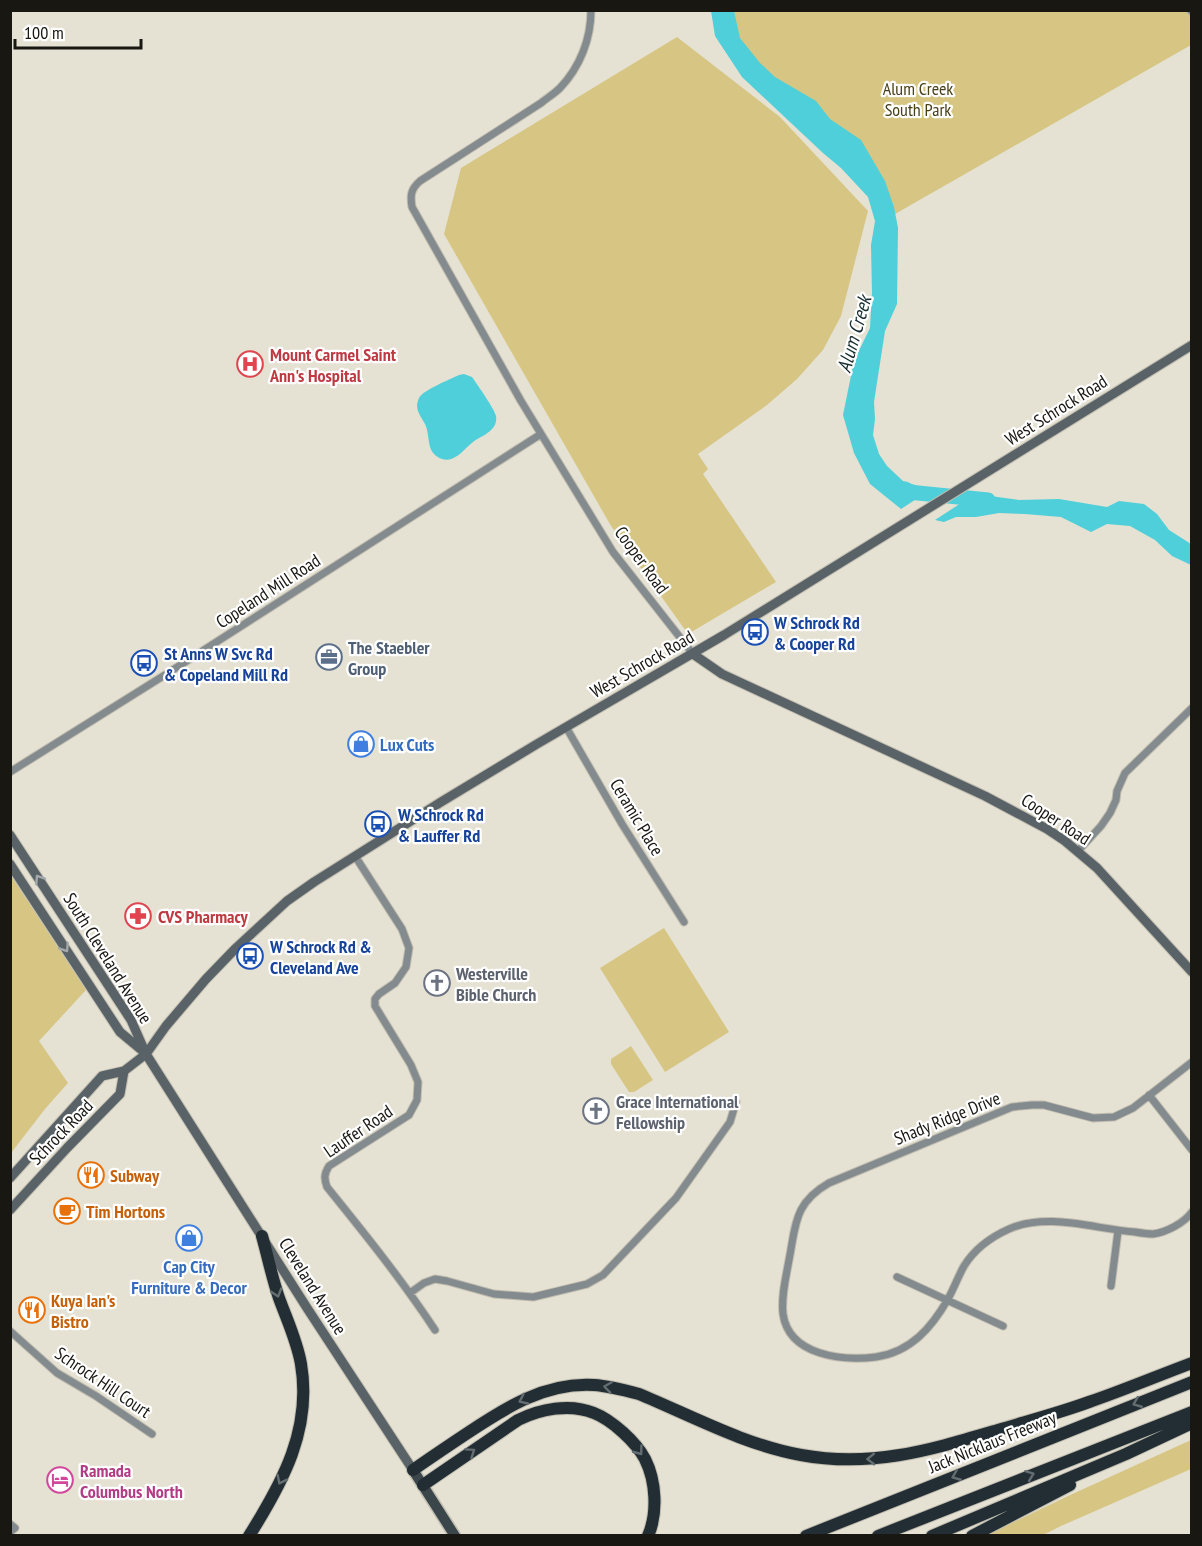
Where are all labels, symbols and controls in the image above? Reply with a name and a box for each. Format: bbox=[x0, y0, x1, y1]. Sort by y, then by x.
scale bar bbox=[15, 12, 141, 50]
text: 100 m bbox=[24, 21, 64, 44]
park label: Alum Creek South Park bbox=[883, 77, 953, 121]
water label: Alum Creek bbox=[831, 291, 878, 375]
place label: Mount Carmel Saint Ann's Hospital bbox=[269, 343, 397, 387]
hospital icon: Mount Carmel Saint Ann's Hospital bbox=[235, 349, 265, 379]
street label: West Schrock Road bbox=[1001, 370, 1111, 450]
street label: Cooper Road bbox=[610, 522, 674, 598]
street label: Copeland Mill Road bbox=[211, 549, 325, 633]
place label: W Schrock Rd & Cooper Rd bbox=[773, 611, 860, 655]
bus stop icon: W Schrock Rd & Cooper Rd bbox=[740, 617, 770, 647]
street label: West Schrock Road bbox=[586, 625, 698, 703]
place label: The Staebler Group bbox=[348, 636, 430, 680]
place label: St Anns W Svc Rd & Copeland Mill Rd bbox=[164, 642, 288, 686]
office icon: The Staebler Group bbox=[314, 642, 344, 672]
bus stop icon: St Anns W Svc Rd & Copeland Mill Rd bbox=[129, 648, 159, 678]
shop icon: Lux Cuts bbox=[346, 729, 376, 759]
place label: Lux Cuts bbox=[380, 733, 434, 756]
street label: Ceramic Place bbox=[605, 774, 669, 860]
street label: Cooper Road bbox=[1017, 788, 1095, 850]
place label: W Schrock Rd & Lauffer Rd bbox=[397, 803, 484, 847]
bus stop icon: W Schrock Rd & Lauffer Rd bbox=[363, 809, 393, 839]
one-way arrow bbox=[35, 874, 46, 885]
street label: South Cleveland Avenue bbox=[59, 888, 157, 1028]
pharmacy icon: CVS Pharmacy bbox=[123, 901, 153, 931]
place label: CVS Pharmacy bbox=[158, 905, 249, 928]
place label: W Schrock Rd & Cleveland Ave bbox=[269, 935, 372, 979]
one-way arrow bbox=[58, 941, 69, 952]
bus stop icon: W Schrock Rd & Cleveland Ave bbox=[235, 941, 265, 971]
place label: Westerville Bible Church bbox=[455, 962, 536, 1006]
church icon: Westerville Bible Church bbox=[422, 968, 452, 998]
street label: Shady Ridge Drive bbox=[890, 1086, 1004, 1150]
place label: Grace International Fellowship bbox=[616, 1090, 739, 1134]
street label: Schrock Road bbox=[24, 1094, 98, 1170]
church icon: Grace International Fellowship bbox=[581, 1096, 611, 1126]
street label: Lauffer Road bbox=[319, 1100, 397, 1162]
restaurant icon: Subway bbox=[76, 1160, 106, 1190]
place label: Subway bbox=[110, 1164, 160, 1187]
cafe icon: Tim Hortons bbox=[52, 1196, 82, 1226]
place label: Tim Hortons bbox=[86, 1200, 165, 1223]
shop icon: Cap City Furniture & Decor bbox=[174, 1223, 204, 1253]
street label: Cleveland Avenue bbox=[274, 1233, 352, 1339]
place label: Cap City Furniture & Decor bbox=[131, 1255, 247, 1299]
one-way arrow bbox=[270, 1287, 283, 1298]
place label: Kuya Ian's Bistro bbox=[51, 1289, 115, 1333]
restaurant icon: Kuya Ian's Bistro bbox=[17, 1295, 47, 1325]
street label: Schrock Hill Court bbox=[51, 1341, 155, 1423]
one-way arrow bbox=[603, 1382, 612, 1394]
one-way arrow bbox=[519, 1392, 530, 1404]
one-way arrow bbox=[1132, 1396, 1143, 1409]
street label: Jack Nicklaus Freeway bbox=[924, 1406, 1060, 1478]
one-way arrow bbox=[631, 1444, 642, 1455]
one-way arrow bbox=[464, 1448, 475, 1459]
one-way arrow bbox=[867, 1453, 876, 1465]
place label: Ramada Columbus North bbox=[80, 1459, 183, 1503]
hotel icon: Ramada Columbus North bbox=[45, 1465, 75, 1495]
one-way arrow bbox=[951, 1469, 962, 1481]
one-way arrow bbox=[1023, 1470, 1034, 1482]
one-way arrow bbox=[277, 1474, 289, 1485]

